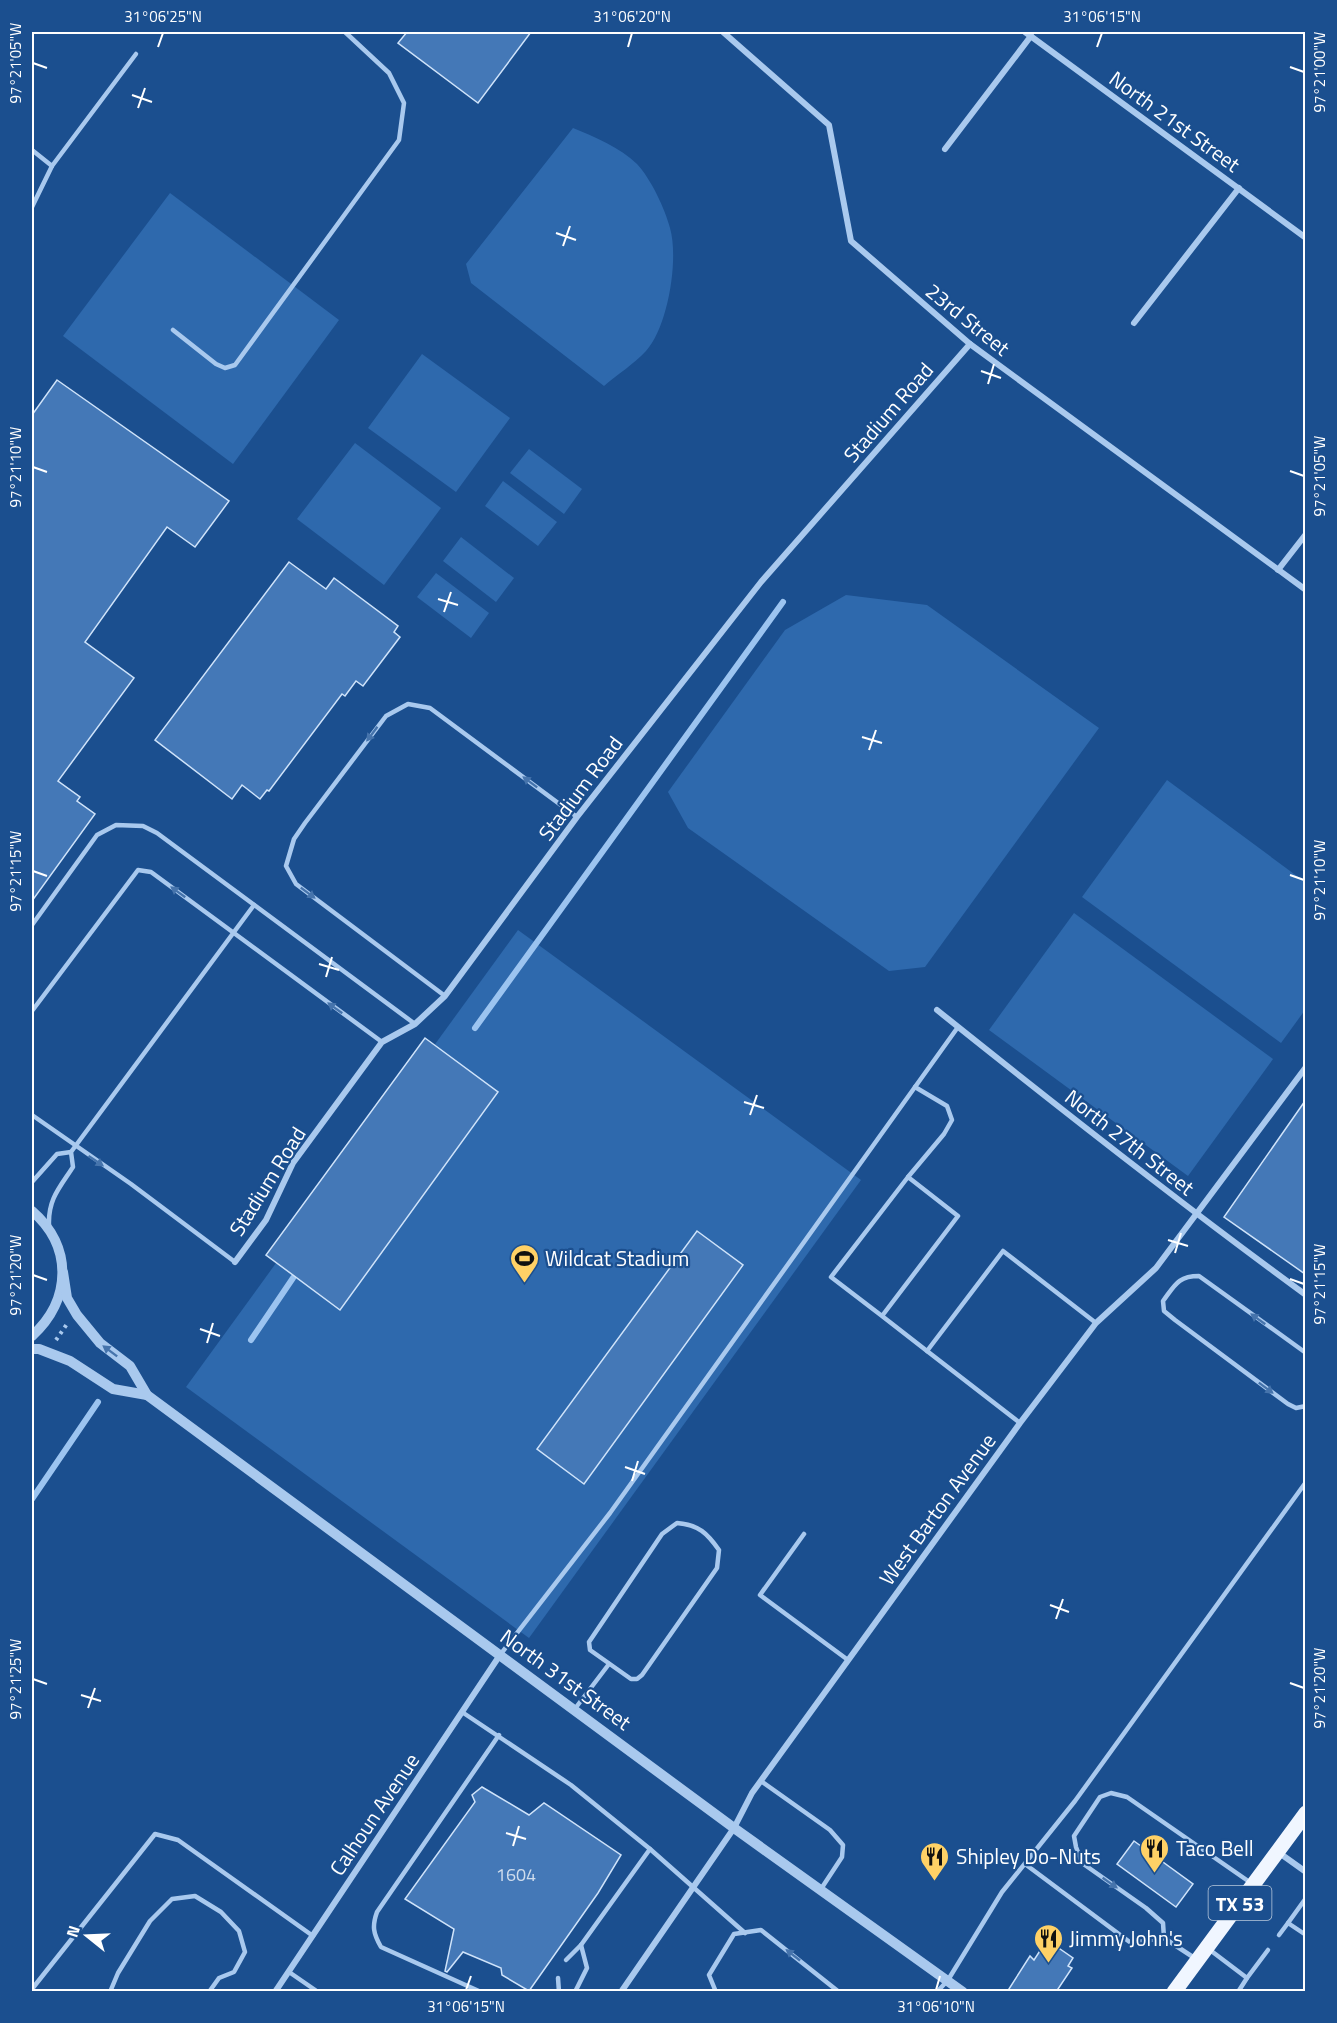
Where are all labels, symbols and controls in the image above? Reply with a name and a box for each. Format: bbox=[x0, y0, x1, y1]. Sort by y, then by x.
text: 31°06'25"N bbox=[124, 5, 202, 28]
text: 31°06'20"N bbox=[593, 5, 671, 28]
text: 31°06'15"N bbox=[1063, 5, 1141, 28]
text: 97°21'05"W bbox=[4, 23, 27, 103]
text: 97°21'00"W bbox=[1308, 32, 1331, 112]
street label: North 21st Street bbox=[1103, 62, 1248, 180]
street label: 23rd Street bbox=[919, 275, 1018, 363]
street label: Stadium Road bbox=[835, 355, 941, 469]
text: 97°21'10"W bbox=[4, 427, 27, 507]
text: 97°21'05"W bbox=[1308, 436, 1331, 516]
one-way arrow bbox=[367, 727, 379, 742]
street label: Stadium Road bbox=[530, 729, 630, 847]
one-way arrow bbox=[523, 777, 538, 789]
text: 97°21'15"W bbox=[4, 831, 27, 911]
text: 97°21'10"W bbox=[1308, 840, 1331, 920]
one-way arrow bbox=[171, 886, 187, 898]
one-way arrow bbox=[300, 887, 316, 900]
one-way arrow bbox=[328, 1002, 343, 1014]
street label: North 27th Street bbox=[1058, 1081, 1202, 1203]
street label: Stadium Road bbox=[221, 1120, 313, 1242]
one-way arrow bbox=[88, 1155, 104, 1167]
text: 97°21'20"W bbox=[4, 1235, 27, 1315]
sports icon: Wildcat Stadium bbox=[508, 1242, 540, 1284]
place label: Wildcat Stadium bbox=[545, 1242, 689, 1274]
text: 97°21'15"W bbox=[1308, 1244, 1331, 1324]
one-way arrow bbox=[1251, 1313, 1267, 1325]
one-way arrow bbox=[103, 1345, 118, 1357]
one-way arrow bbox=[1257, 1382, 1273, 1394]
street label: West Barton Avenue bbox=[871, 1426, 1003, 1592]
street label: North 31st Street bbox=[494, 1620, 639, 1738]
text: 97°21'25"W bbox=[4, 1639, 27, 1719]
text: 97°21'20"W bbox=[1308, 1648, 1331, 1728]
street label: Calhoun Avenue bbox=[321, 1746, 427, 1882]
restaurant icon: Taco Bell bbox=[1139, 1832, 1171, 1874]
place label: Taco Bell bbox=[1176, 1832, 1254, 1864]
restaurant icon: Shipley Do-Nuts bbox=[919, 1840, 951, 1882]
place label: Shipley Do-Nuts bbox=[956, 1840, 1101, 1872]
house number: 1604 bbox=[496, 1861, 536, 1888]
one-way arrow bbox=[1102, 1877, 1118, 1889]
road number: TX 53 bbox=[1208, 1886, 1272, 1920]
north arrow bbox=[57, 1906, 117, 1966]
text: N bbox=[60, 1922, 86, 1940]
restaurant icon: Jimmy John's bbox=[1032, 1922, 1064, 1964]
place label: Jimmy John's bbox=[1069, 1922, 1183, 1954]
one-way arrow bbox=[785, 1950, 800, 1962]
text: 31°06'15"N bbox=[427, 1995, 505, 2018]
text: 31°06'10"N bbox=[897, 1995, 975, 2018]

